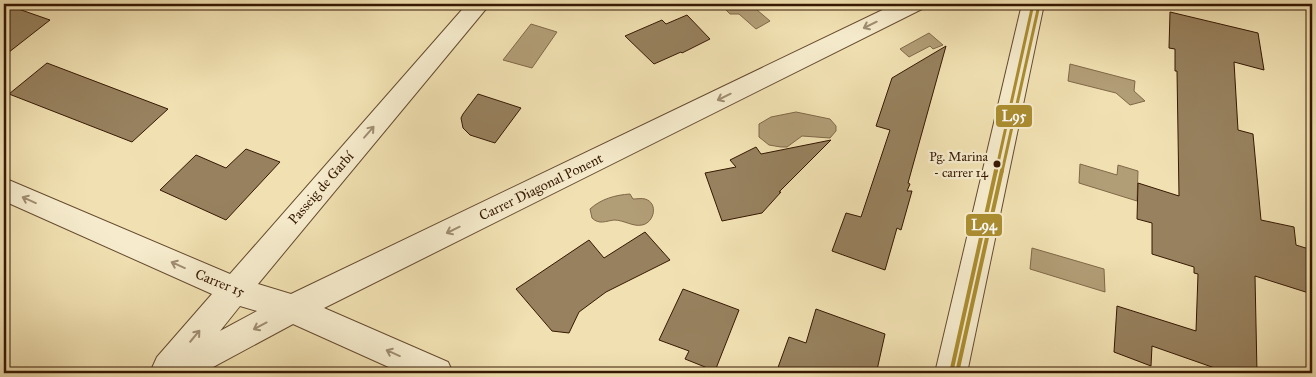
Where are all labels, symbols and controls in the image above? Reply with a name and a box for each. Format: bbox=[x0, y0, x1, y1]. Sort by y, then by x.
one-way arrow bbox=[863, 21, 878, 30]
one-way arrow bbox=[717, 93, 732, 102]
line badge: L95 bbox=[995, 104, 1033, 128]
text: L95 bbox=[1002, 108, 1027, 126]
one-way arrow bbox=[363, 126, 375, 139]
street label: Passeig de Garbí bbox=[285, 147, 358, 228]
place label: Pg. Marina - carrer 14 bbox=[929, 149, 989, 181]
street label: Carrer Diagonal Ponent bbox=[476, 150, 606, 224]
marker: Pg. Marina - carrer 14 bbox=[992, 159, 1002, 169]
one-way arrow bbox=[22, 195, 37, 205]
line badge: L94 bbox=[965, 213, 1003, 237]
text: L94 bbox=[971, 217, 998, 235]
one-way arrow bbox=[446, 226, 461, 235]
one-way arrow bbox=[171, 260, 186, 270]
street label: Carrer 15 bbox=[193, 265, 248, 301]
one-way arrow bbox=[253, 322, 268, 331]
one-way arrow bbox=[190, 330, 201, 343]
one-way arrow bbox=[386, 348, 401, 358]

